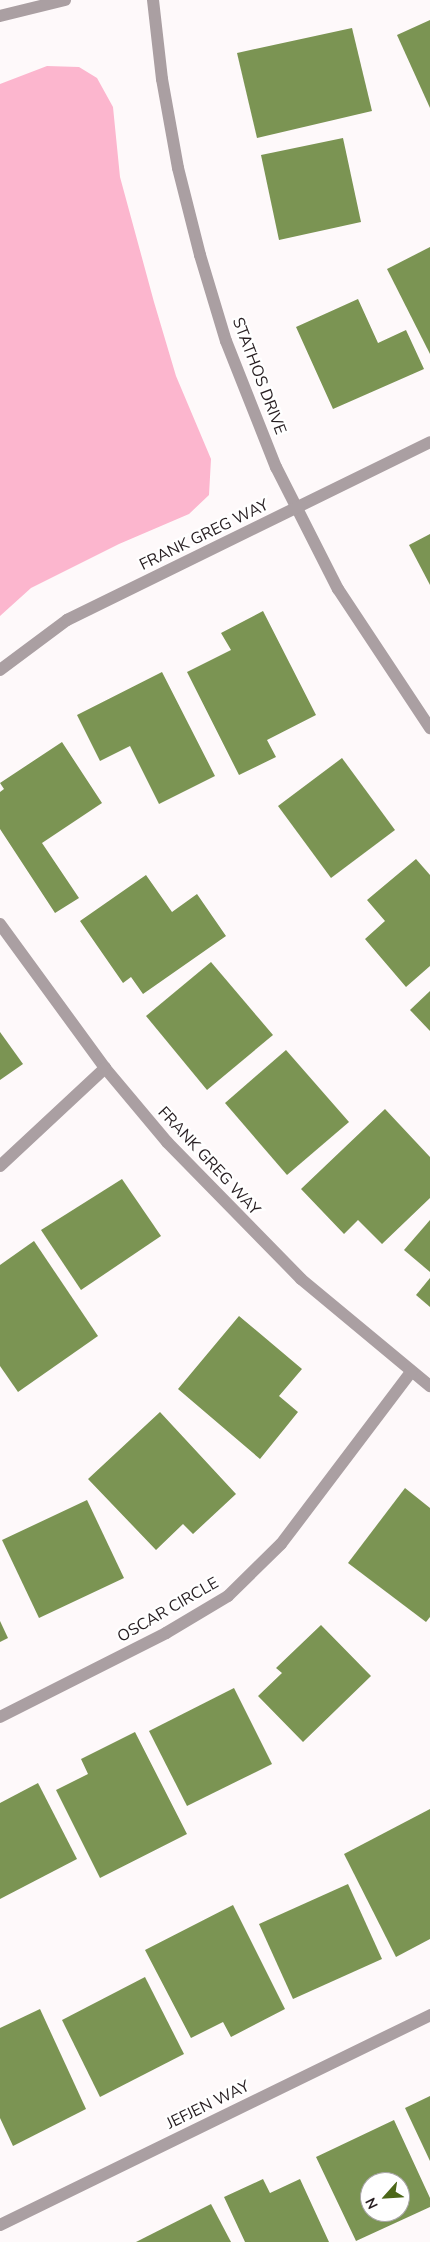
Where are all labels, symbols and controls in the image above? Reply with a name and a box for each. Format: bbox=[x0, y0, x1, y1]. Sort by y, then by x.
street label: STATHOS DRIVE bbox=[228, 315, 290, 437]
street label: FRANK GREG WAY bbox=[136, 495, 272, 575]
street label: FRANK GREG WAY bbox=[154, 1103, 264, 1219]
street label: OSCAR CIRCLE bbox=[114, 1573, 222, 1647]
street label: JEFJEN WAY bbox=[163, 2077, 253, 2133]
north arrow bbox=[360, 2172, 410, 2222]
text: N bbox=[361, 2194, 383, 2212]

